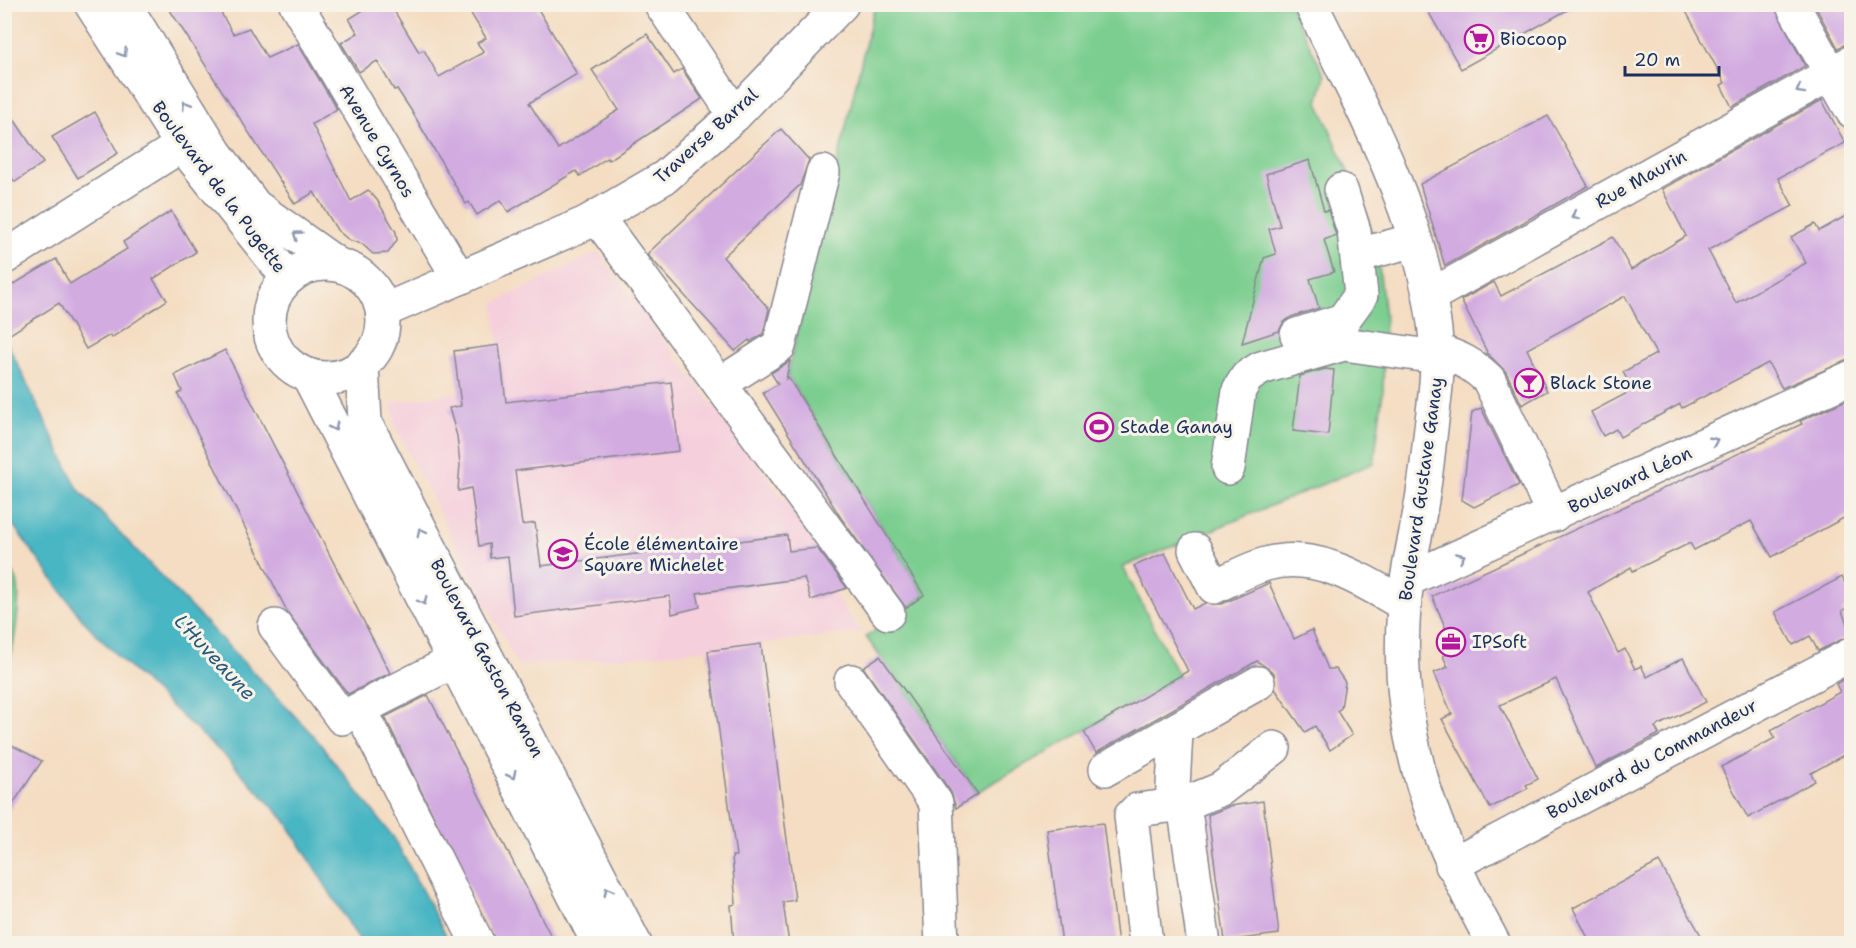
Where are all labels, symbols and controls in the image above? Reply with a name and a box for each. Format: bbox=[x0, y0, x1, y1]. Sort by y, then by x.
supermarket icon: Biocoop bbox=[1463, 23, 1495, 55]
place label: Biocoop bbox=[1500, 27, 1567, 51]
scale bar bbox=[1625, 39, 1720, 77]
one-way arrow bbox=[115, 47, 126, 58]
text: 20 m bbox=[1634, 48, 1680, 72]
street label: Avenue Cyrnos bbox=[334, 80, 420, 202]
street label: Traverse Barral bbox=[649, 82, 764, 189]
one-way arrow bbox=[1796, 83, 1807, 95]
street label: Boulevard de la Pugette bbox=[146, 96, 292, 278]
one-way arrow bbox=[182, 100, 193, 111]
street label: Rue Maurin bbox=[1591, 144, 1691, 214]
one-way arrow bbox=[1571, 209, 1581, 220]
one-way arrow bbox=[292, 231, 303, 242]
bar icon: Black Stone bbox=[1513, 367, 1545, 399]
place label: Black Stone bbox=[1550, 371, 1652, 395]
street label: Boulevard Gustave Ganay bbox=[1393, 376, 1449, 602]
sports icon: Stade Ganay bbox=[1083, 411, 1115, 443]
place label: Stade Ganay bbox=[1120, 415, 1233, 439]
one-way arrow bbox=[327, 421, 339, 432]
one-way arrow bbox=[1708, 436, 1719, 448]
street label: Boulevard Léon bbox=[1564, 441, 1696, 519]
one-way arrow bbox=[417, 528, 428, 539]
place label: École élémentaire Square Michelet bbox=[584, 532, 739, 577]
school or university icon: École élémentaire Square Michelet bbox=[547, 538, 579, 570]
one-way arrow bbox=[1454, 552, 1465, 564]
street label: Boulevard Gaston Ramon bbox=[424, 554, 550, 762]
one-way arrow bbox=[416, 595, 427, 605]
water label: L'Huveaune bbox=[169, 608, 261, 706]
office icon: IPSoft bbox=[1435, 626, 1467, 658]
place label: IPSoft bbox=[1472, 630, 1527, 654]
street label: Boulevard du Commandeur bbox=[1543, 693, 1761, 825]
one-way arrow bbox=[505, 768, 516, 779]
one-way arrow bbox=[604, 887, 616, 898]

